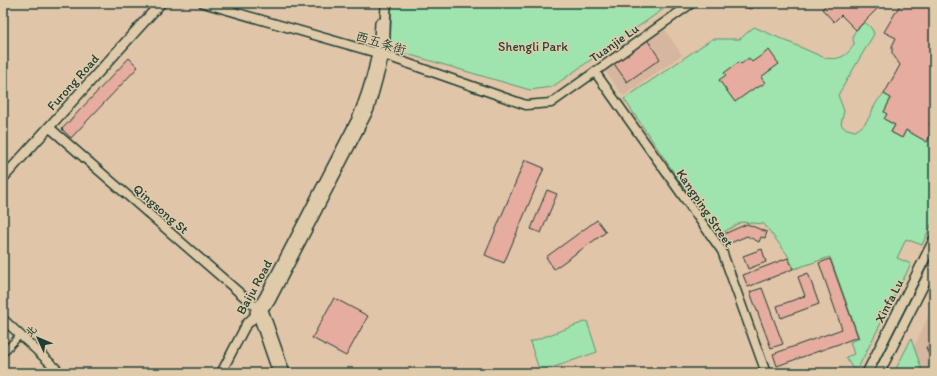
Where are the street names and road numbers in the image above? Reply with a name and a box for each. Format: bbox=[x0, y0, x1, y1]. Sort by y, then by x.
street label: Tuanjie Lu bbox=[587, 21, 641, 65]
street label: 西五条街 bbox=[354, 28, 408, 58]
street label: Furong Road bbox=[44, 51, 102, 113]
street label: Kangping Street bbox=[673, 166, 737, 250]
street label: Qingsong St bbox=[130, 181, 192, 237]
street label: Baiju Road bbox=[233, 257, 275, 317]
street label: Xinfa Lu bbox=[872, 277, 906, 325]

